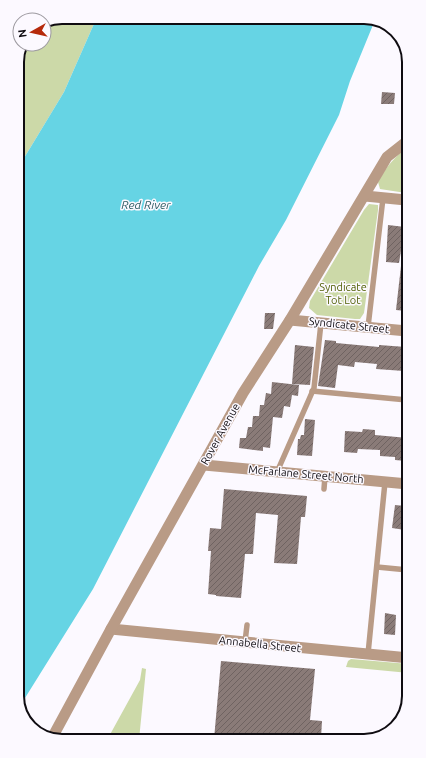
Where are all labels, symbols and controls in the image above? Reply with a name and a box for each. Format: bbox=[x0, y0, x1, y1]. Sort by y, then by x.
north arrow bbox=[12, 12, 52, 52]
text: N bbox=[16, 28, 29, 38]
water label: Red River bbox=[121, 198, 171, 211]
park label: Syndicate Tot Lot bbox=[319, 281, 367, 306]
street label: Syndicate Street bbox=[308, 315, 390, 335]
street label: Rover Avenue bbox=[198, 401, 242, 467]
street label: McFarlane Street North bbox=[248, 463, 364, 485]
street label: Annabella Street bbox=[218, 634, 302, 654]

